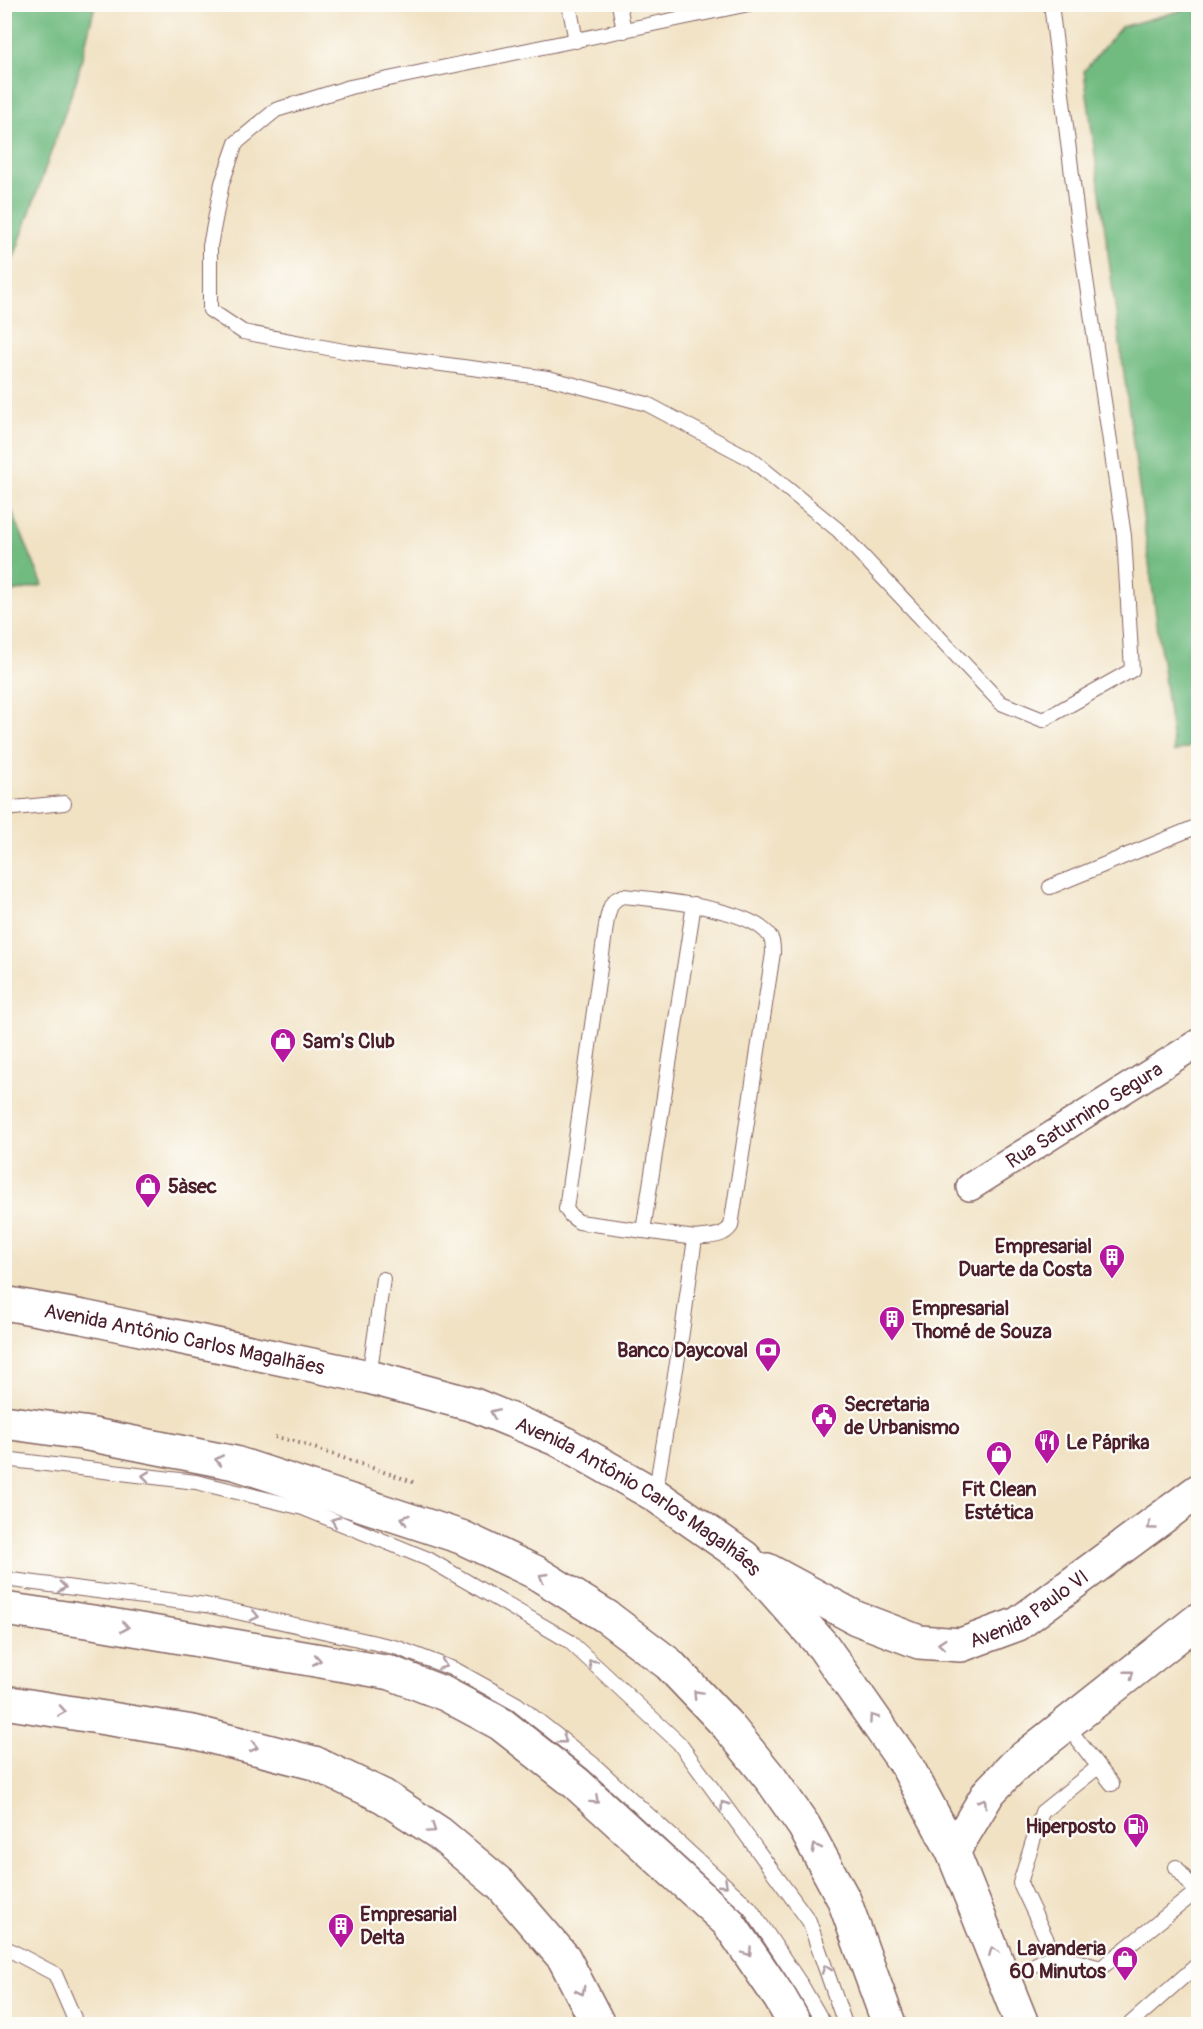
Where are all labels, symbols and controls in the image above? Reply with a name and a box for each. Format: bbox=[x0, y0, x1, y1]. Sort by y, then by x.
shop icon: Sam's Club bbox=[268, 1026, 298, 1064]
place label: Sam's Club bbox=[302, 1029, 395, 1054]
street label: Rua Saturnino Segura bbox=[1001, 1057, 1167, 1174]
shop icon: 5àsec bbox=[133, 1171, 163, 1209]
place label: 5àsec bbox=[168, 1174, 217, 1199]
place label: Empresarial Duarte da Costa bbox=[958, 1234, 1092, 1282]
building icon: Empresarial Duarte da Costa bbox=[1097, 1242, 1127, 1280]
place label: Empresarial Thomé de Souza bbox=[911, 1296, 1052, 1344]
street label: Avenida Antônio Carlos Magalhães bbox=[42, 1298, 327, 1380]
building icon: Empresarial Thomé de Souza bbox=[877, 1304, 907, 1342]
bank icon: Banco Daycoval bbox=[753, 1335, 783, 1373]
place label: Banco Daycoval bbox=[617, 1338, 748, 1363]
place label: Secretaria de Urbanismo bbox=[844, 1392, 960, 1440]
public building icon: Secretaria de Urbanismo bbox=[809, 1401, 839, 1439]
one-way arrow bbox=[489, 1408, 500, 1420]
street label: Avenida Antônio Carlos Magalhães bbox=[512, 1411, 767, 1581]
restaurant icon: Le Páprika bbox=[1032, 1427, 1062, 1465]
place label: Le Páprika bbox=[1066, 1430, 1150, 1455]
shop icon: Fit Clean Estética bbox=[984, 1439, 1014, 1477]
one-way arrow bbox=[215, 1454, 225, 1467]
one-way arrow bbox=[142, 1470, 151, 1483]
place label: Fit Clean Estética bbox=[962, 1477, 1036, 1525]
one-way arrow bbox=[400, 1513, 411, 1526]
one-way arrow bbox=[331, 1516, 342, 1528]
one-way arrow bbox=[1147, 1519, 1158, 1530]
street label: Avenida Paulo VI bbox=[966, 1564, 1094, 1654]
one-way arrow bbox=[539, 1573, 549, 1584]
one-way arrow bbox=[58, 1580, 67, 1592]
one-way arrow bbox=[250, 1609, 260, 1622]
one-way arrow bbox=[119, 1620, 129, 1633]
one-way arrow bbox=[938, 1638, 947, 1651]
one-way arrow bbox=[312, 1653, 322, 1666]
one-way arrow bbox=[438, 1658, 448, 1671]
one-way arrow bbox=[588, 1659, 599, 1670]
one-way arrow bbox=[1123, 1671, 1134, 1682]
one-way arrow bbox=[694, 1690, 705, 1701]
one-way arrow bbox=[57, 1704, 67, 1717]
one-way arrow bbox=[869, 1714, 881, 1724]
one-way arrow bbox=[556, 1733, 567, 1744]
one-way arrow bbox=[249, 1740, 259, 1753]
one-way arrow bbox=[588, 1793, 599, 1804]
one-way arrow bbox=[976, 1798, 987, 1809]
one-way arrow bbox=[720, 1800, 731, 1811]
fuel station icon: Hiperposto bbox=[1121, 1811, 1151, 1849]
place label: Hiperposto bbox=[1025, 1814, 1116, 1839]
one-way arrow bbox=[426, 1821, 436, 1833]
one-way arrow bbox=[812, 1844, 823, 1854]
one-way arrow bbox=[717, 1877, 728, 1888]
place label: Empresarial Delta bbox=[360, 1902, 457, 1950]
building icon: Empresarial Delta bbox=[326, 1911, 356, 1949]
place label: Lavanderia 60 Minutos bbox=[1009, 1936, 1106, 1984]
shop icon: Lavanderia 60 Minutos bbox=[1110, 1944, 1140, 1982]
one-way arrow bbox=[741, 1945, 752, 1956]
one-way arrow bbox=[988, 1946, 1000, 1957]
one-way arrow bbox=[821, 1964, 833, 1975]
one-way arrow bbox=[574, 1985, 585, 1996]

